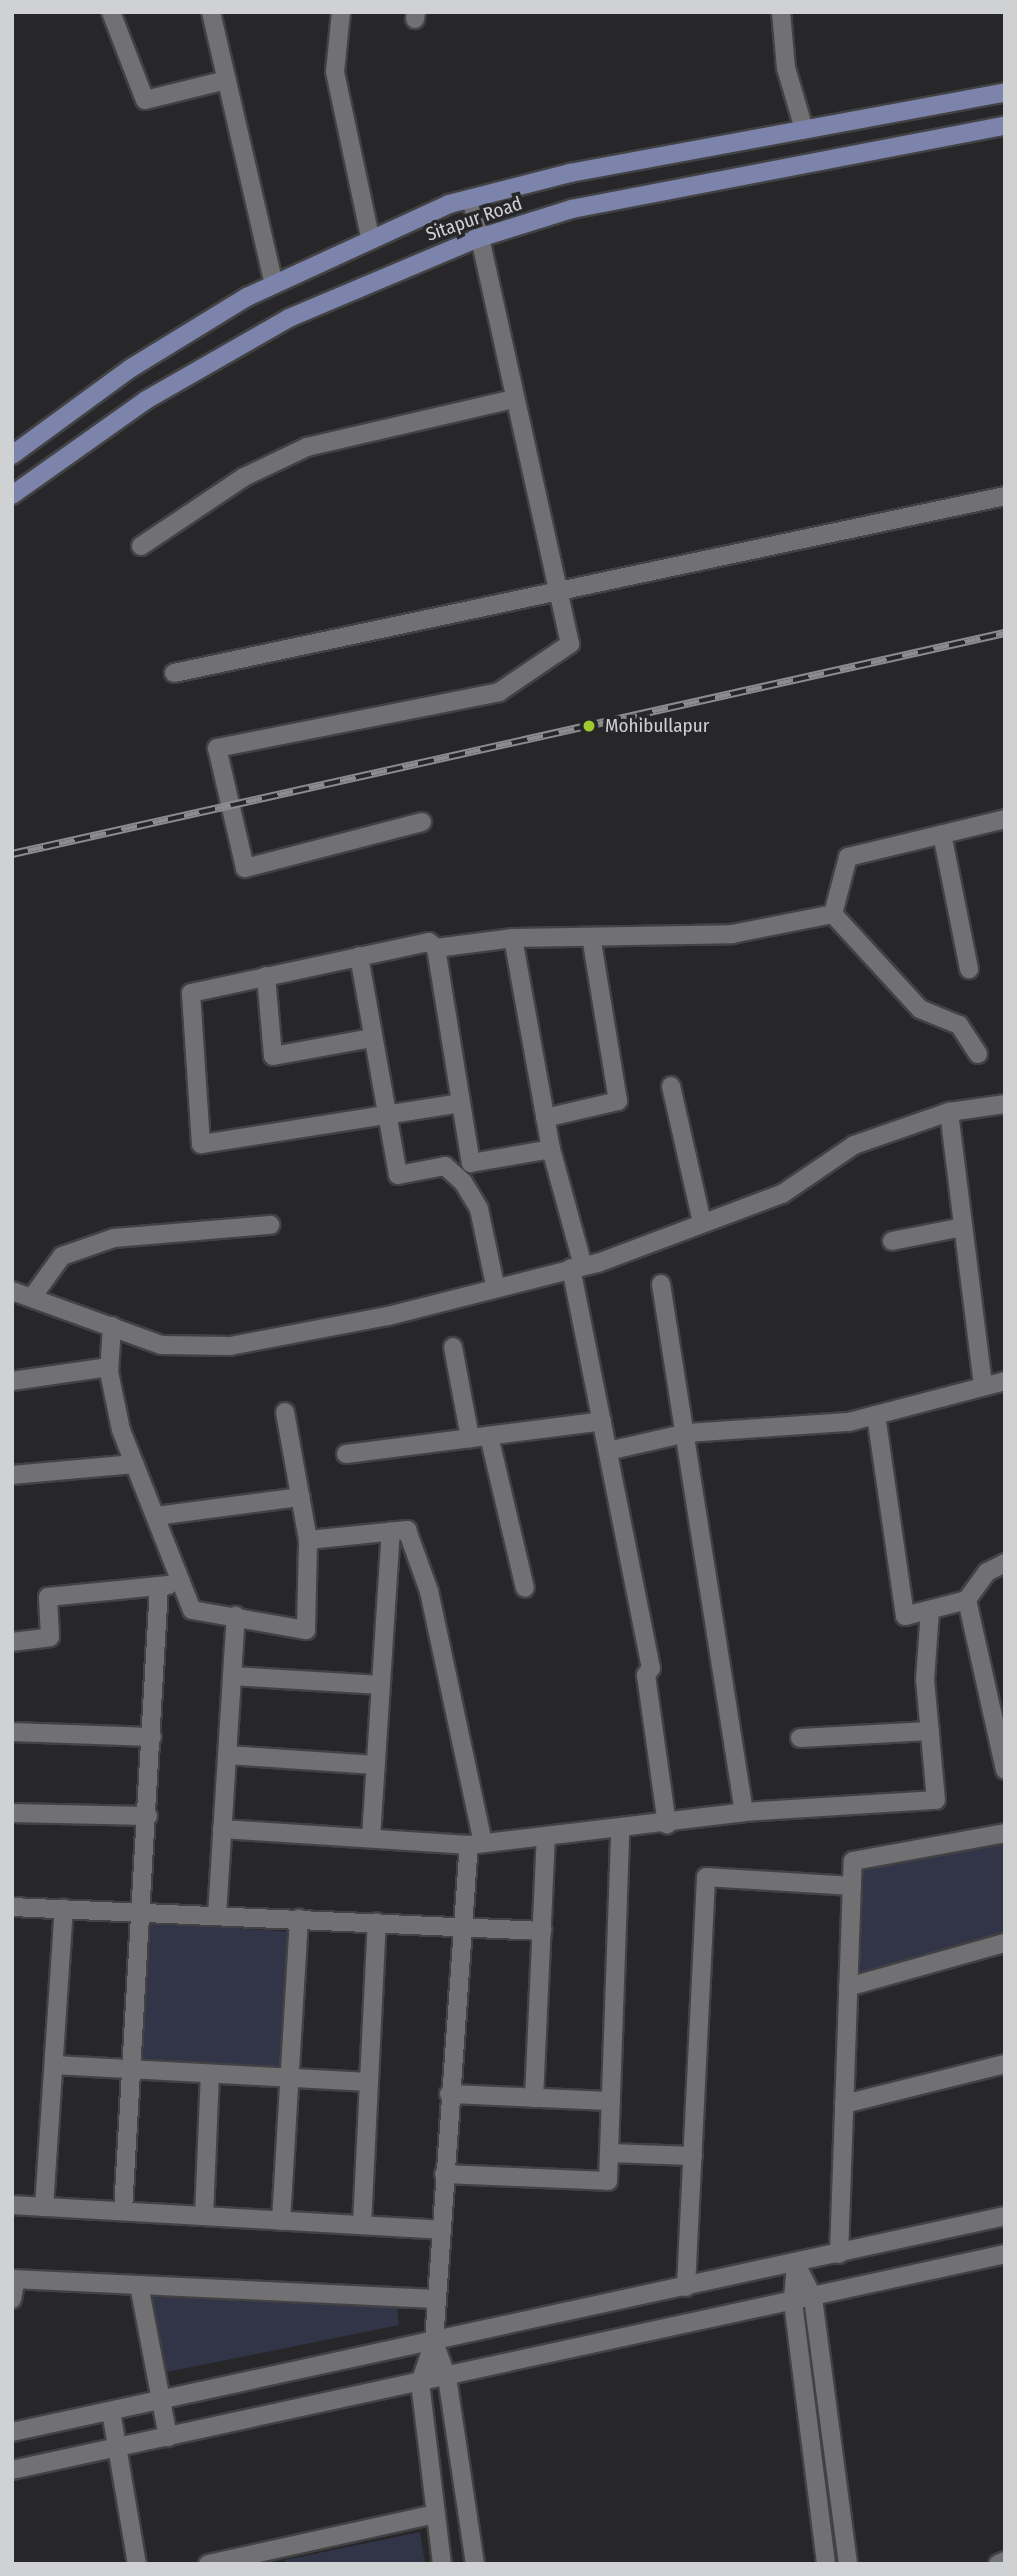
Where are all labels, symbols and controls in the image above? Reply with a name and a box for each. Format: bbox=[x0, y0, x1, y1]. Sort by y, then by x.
street label: Sitapur Road bbox=[423, 192, 525, 246]
place label: Mohibullapur bbox=[605, 715, 709, 737]
marker: Mohibullapur bbox=[579, 716, 599, 736]

